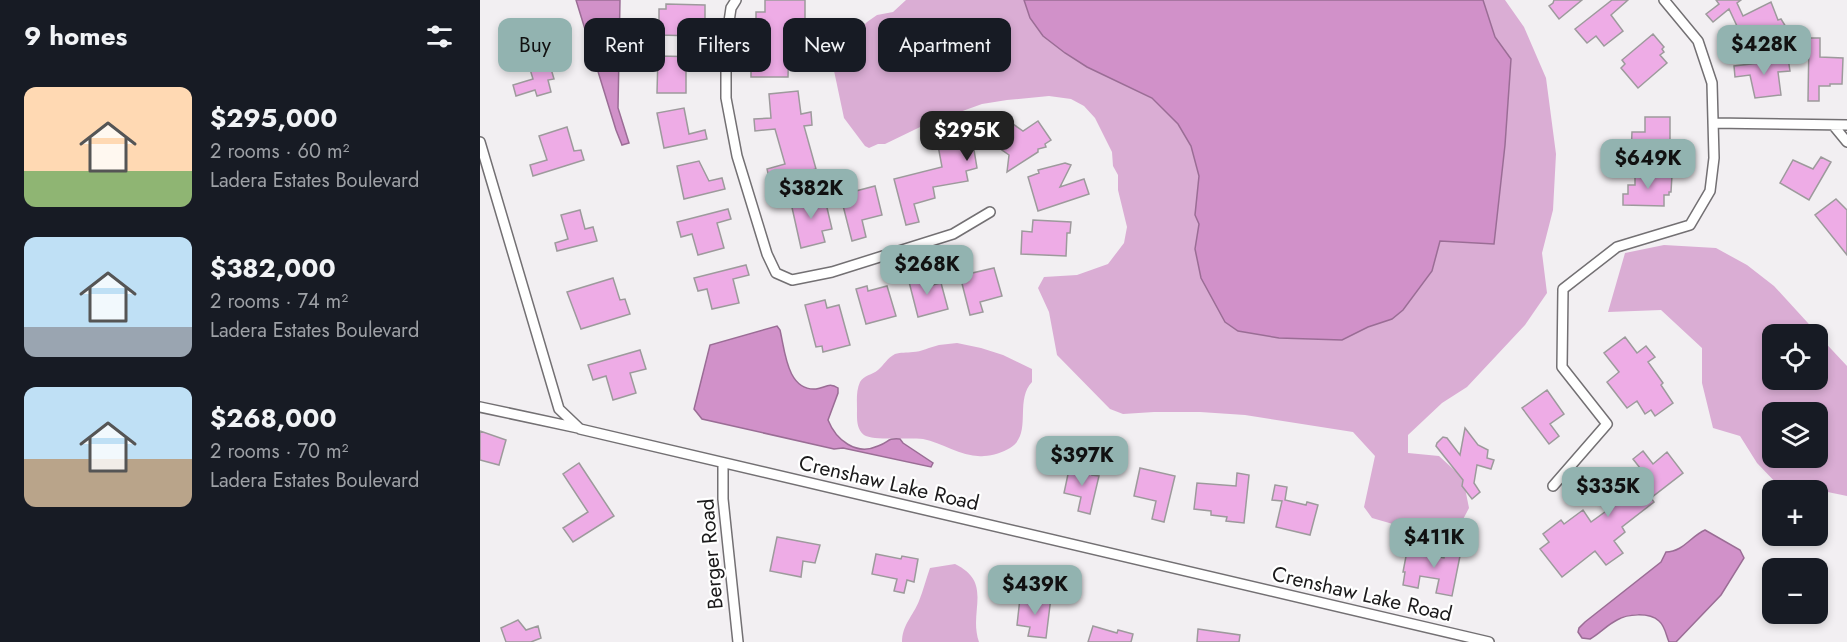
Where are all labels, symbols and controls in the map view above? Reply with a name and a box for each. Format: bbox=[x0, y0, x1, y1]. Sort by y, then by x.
text: 9 homes bbox=[24, 17, 127, 55]
chip: Buy bbox=[498, 18, 572, 72]
chip: Rent bbox=[584, 18, 665, 72]
chip: Filters bbox=[677, 18, 771, 72]
chip: New bbox=[783, 18, 866, 72]
chip: Apartment bbox=[878, 18, 1011, 72]
icon: filters bbox=[423, 20, 456, 53]
pin: $428K bbox=[1722, 25, 1806, 76]
text: $428K bbox=[1731, 30, 1797, 59]
text: $295,000 bbox=[210, 99, 337, 137]
icon: home bbox=[72, 111, 144, 183]
pin: $295K bbox=[925, 111, 1009, 162]
text: $295K bbox=[934, 116, 1000, 145]
text: 2 rooms · 60 m² bbox=[210, 137, 349, 166]
pin: $649K bbox=[1606, 139, 1690, 190]
text: $649K bbox=[1614, 144, 1682, 173]
text: Ladera Estates Boulevard bbox=[210, 166, 419, 195]
pin: $382K bbox=[769, 169, 853, 220]
text: $382K bbox=[779, 174, 843, 203]
pin: $268K bbox=[885, 245, 969, 296]
text: $382,000 bbox=[210, 249, 336, 287]
text: $268K bbox=[894, 250, 960, 279]
icon: home bbox=[72, 261, 144, 333]
text: 2 rooms · 74 m² bbox=[210, 287, 348, 316]
text: Ladera Estates Boulevard bbox=[210, 316, 419, 345]
map controls bbox=[1762, 324, 1828, 624]
button: locate bbox=[1762, 324, 1828, 390]
text: $268,000 bbox=[210, 399, 337, 437]
button: layers bbox=[1762, 402, 1828, 468]
icon: home bbox=[72, 411, 144, 483]
pin: $397K bbox=[1040, 436, 1124, 487]
text: 2 rooms · 70 m² bbox=[210, 437, 348, 466]
text: $397K bbox=[1050, 441, 1114, 470]
street label: Crenshaw Lake Road bbox=[796, 448, 982, 518]
text: Ladera Estates Boulevard bbox=[210, 466, 419, 495]
pin: $335K bbox=[1566, 467, 1650, 518]
text: $335K bbox=[1576, 472, 1640, 501]
button: + bbox=[1762, 480, 1828, 546]
street label: Berger Road bbox=[691, 497, 731, 611]
pin: $411K bbox=[1392, 518, 1476, 569]
text: $411K bbox=[1404, 523, 1464, 552]
button: − bbox=[1762, 558, 1828, 624]
street label: Crenshaw Lake Road bbox=[1269, 559, 1455, 629]
pin: $439K bbox=[993, 565, 1077, 616]
text: $439K bbox=[1002, 570, 1068, 599]

